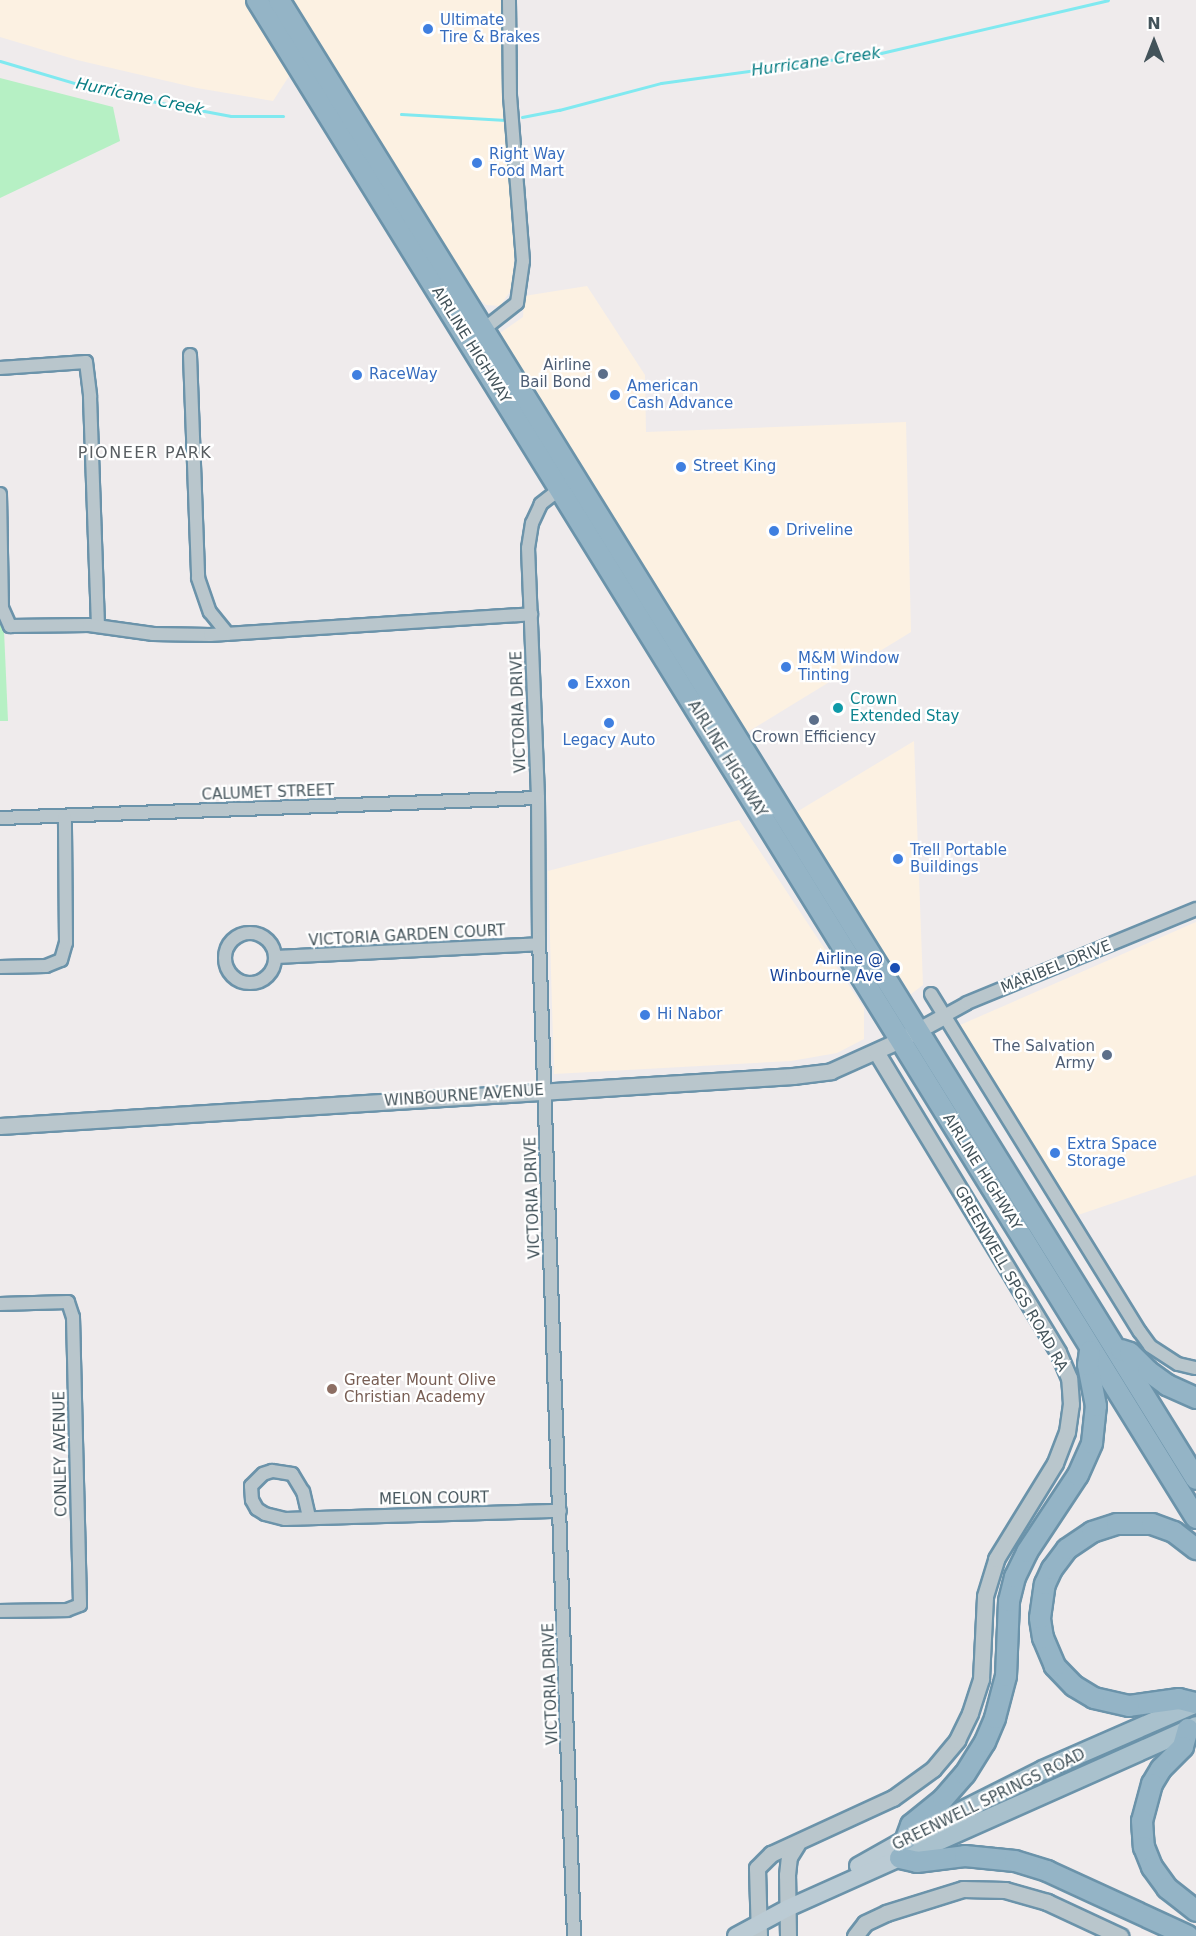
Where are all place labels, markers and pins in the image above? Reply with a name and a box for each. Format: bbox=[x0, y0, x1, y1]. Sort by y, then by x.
place label: Ultimate Tire & Brakes bbox=[440, 11, 540, 46]
marker: Ultimate Tire & Brakes bbox=[421, 22, 435, 36]
place label: Right Way Food Mart bbox=[489, 145, 565, 180]
marker: Right Way Food Mart bbox=[470, 156, 484, 170]
place label: Airline Bail Bond bbox=[520, 356, 591, 391]
place label: RaceWay bbox=[369, 366, 438, 384]
marker: Airline Bail Bond bbox=[596, 367, 610, 381]
marker: RaceWay bbox=[350, 368, 364, 382]
place label: American Cash Advance bbox=[627, 377, 733, 412]
marker: American Cash Advance bbox=[608, 388, 622, 402]
place label: Street King bbox=[693, 458, 776, 476]
marker: Street King bbox=[674, 460, 688, 474]
place label: Driveline bbox=[786, 522, 853, 540]
marker: Driveline bbox=[767, 524, 781, 538]
place label: M&M Window Tinting bbox=[798, 649, 899, 684]
marker: M&M Window Tinting bbox=[779, 660, 793, 674]
place label: Exxon bbox=[585, 675, 630, 693]
marker: Exxon bbox=[566, 677, 580, 691]
place label: Crown Extended Stay bbox=[850, 690, 959, 725]
marker: Crown Extended Stay bbox=[831, 701, 845, 715]
marker: Crown Efficiency bbox=[807, 713, 821, 727]
marker: Legacy Auto bbox=[602, 716, 616, 730]
place label: Crown Efficiency bbox=[752, 729, 876, 747]
place label: Legacy Auto bbox=[563, 732, 655, 750]
place label: Trell Portable Buildings bbox=[910, 841, 1007, 876]
marker: Trell Portable Buildings bbox=[891, 852, 905, 866]
place label: Airline @ Winbourne Ave bbox=[770, 950, 883, 985]
marker: Airline @ Winbourne Ave bbox=[888, 961, 902, 975]
place label: Hi Nabor bbox=[657, 1006, 722, 1024]
marker: Hi Nabor bbox=[638, 1008, 652, 1022]
place label: The Salvation Army bbox=[993, 1037, 1095, 1072]
marker: The Salvation Army bbox=[1100, 1048, 1114, 1062]
place label: Extra Space Storage bbox=[1067, 1135, 1157, 1170]
marker: Extra Space Storage bbox=[1048, 1146, 1062, 1160]
place label: Greater Mount Olive Christian Academy bbox=[344, 1371, 496, 1406]
marker: Greater Mount Olive Christian Academy bbox=[325, 1382, 339, 1396]

